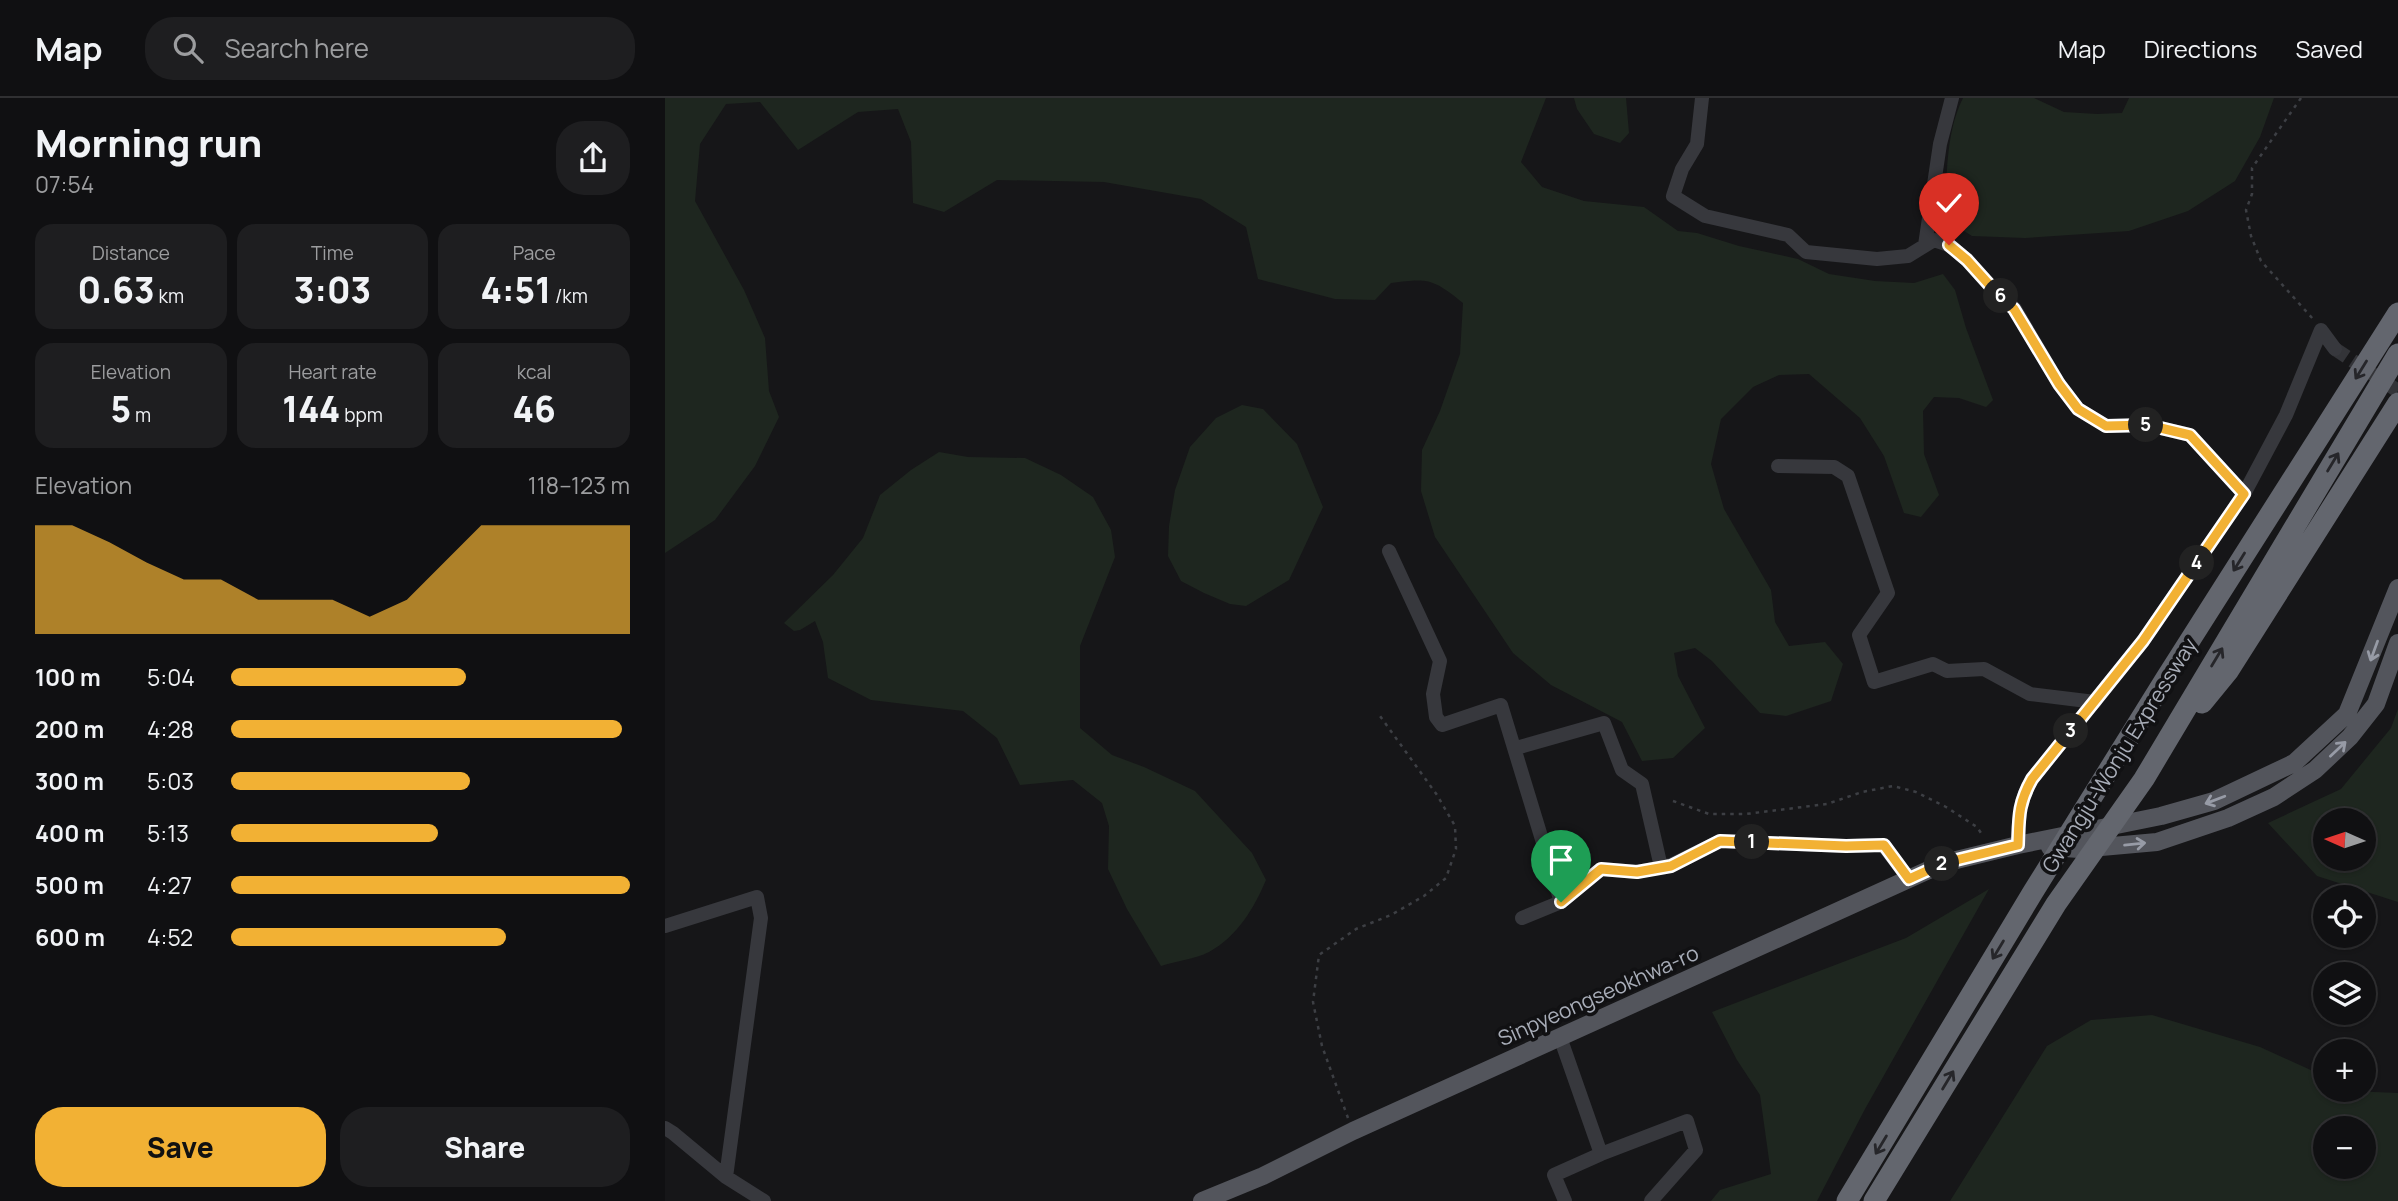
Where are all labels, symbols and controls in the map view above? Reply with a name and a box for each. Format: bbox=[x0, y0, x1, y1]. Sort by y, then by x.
search box bbox=[145, 17, 635, 80]
text: Map bbox=[35, 26, 103, 71]
icon: search bbox=[169, 29, 207, 67]
text: Search here bbox=[225, 30, 369, 66]
text: Map bbox=[2058, 32, 2106, 65]
text: Directions bbox=[2144, 32, 2257, 65]
text: Saved bbox=[2295, 32, 2363, 65]
text: Morning run bbox=[35, 116, 262, 168]
button: share bbox=[556, 121, 630, 195]
text: 07:54 bbox=[35, 168, 94, 200]
pin bbox=[1919, 173, 1979, 245]
icon: check bbox=[1930, 184, 1968, 222]
text: Distance bbox=[92, 240, 170, 266]
text: Time bbox=[311, 240, 354, 266]
text: Pace bbox=[513, 240, 556, 266]
text: 0.63 bbox=[78, 266, 155, 314]
text: 3:03 bbox=[294, 266, 371, 314]
text: 4:51 bbox=[481, 266, 551, 314]
pin: 6 bbox=[1983, 278, 2019, 314]
text: 6 bbox=[1995, 282, 2006, 308]
text: km bbox=[155, 283, 184, 309]
text: /km bbox=[551, 283, 588, 309]
text: Elevation bbox=[91, 359, 171, 385]
text: Heart rate bbox=[288, 359, 377, 385]
text: kcal bbox=[517, 359, 552, 385]
one-way arrow bbox=[2354, 360, 2368, 380]
text: 5 bbox=[111, 385, 131, 433]
text: 144 bbox=[282, 385, 340, 433]
text: 46 bbox=[513, 385, 556, 433]
text: m bbox=[131, 402, 151, 428]
text: bpm bbox=[340, 402, 383, 428]
pin: 5 bbox=[2129, 408, 2163, 442]
text: 5 bbox=[2140, 411, 2151, 437]
one-way arrow bbox=[2327, 453, 2341, 473]
text: Elevation bbox=[35, 469, 132, 501]
text: 118–123 m bbox=[528, 469, 630, 501]
pin: 4 bbox=[2179, 546, 2215, 580]
text: 4 bbox=[2191, 549, 2202, 575]
one-way arrow bbox=[2232, 552, 2246, 572]
street label: Gwangju-Wonju Expressway bbox=[2035, 632, 2203, 878]
one-way arrow bbox=[2366, 640, 2379, 662]
one-way arrow bbox=[2210, 648, 2224, 668]
text: 100 m bbox=[35, 661, 101, 693]
text: 5:04 bbox=[147, 661, 195, 693]
text: 200 m bbox=[35, 713, 104, 745]
text: 4:28 bbox=[147, 713, 194, 745]
pin: 3 bbox=[2053, 714, 2089, 748]
text: 3 bbox=[2065, 717, 2076, 743]
one-way arrow bbox=[2329, 740, 2346, 757]
text: 300 m bbox=[35, 765, 104, 797]
text: 5:03 bbox=[147, 765, 194, 797]
one-way arrow bbox=[2205, 794, 2226, 807]
north arrow bbox=[2313, 808, 2377, 872]
map controls bbox=[2313, 808, 2376, 1179]
text: 400 m bbox=[35, 817, 105, 849]
text: 5:13 bbox=[147, 817, 189, 849]
pin: 1 bbox=[1735, 824, 1769, 860]
text: 1 bbox=[1747, 828, 1756, 854]
pin bbox=[1531, 830, 1591, 902]
one-way arrow bbox=[2123, 837, 2146, 850]
icon: arrive bbox=[1542, 841, 1580, 879]
pin: 2 bbox=[1925, 846, 1959, 882]
text: 2 bbox=[1936, 850, 1947, 876]
text: 500 m bbox=[35, 869, 104, 901]
text: 4:27 bbox=[147, 869, 192, 901]
button: locate bbox=[2313, 885, 2376, 948]
text: 600 m bbox=[35, 921, 105, 953]
text: 4:52 bbox=[147, 921, 193, 953]
street label: Sinpyeongseokhwa-ro bbox=[1493, 938, 1703, 1052]
one-way arrow bbox=[1991, 940, 2005, 960]
button: layers bbox=[2313, 962, 2376, 1025]
button: + bbox=[2313, 1039, 2376, 1102]
one-way arrow bbox=[1941, 1070, 1955, 1090]
button: Save bbox=[35, 1107, 326, 1187]
button: Share bbox=[340, 1107, 630, 1187]
button: − bbox=[2313, 1116, 2376, 1179]
one-way arrow bbox=[1874, 1135, 1888, 1155]

